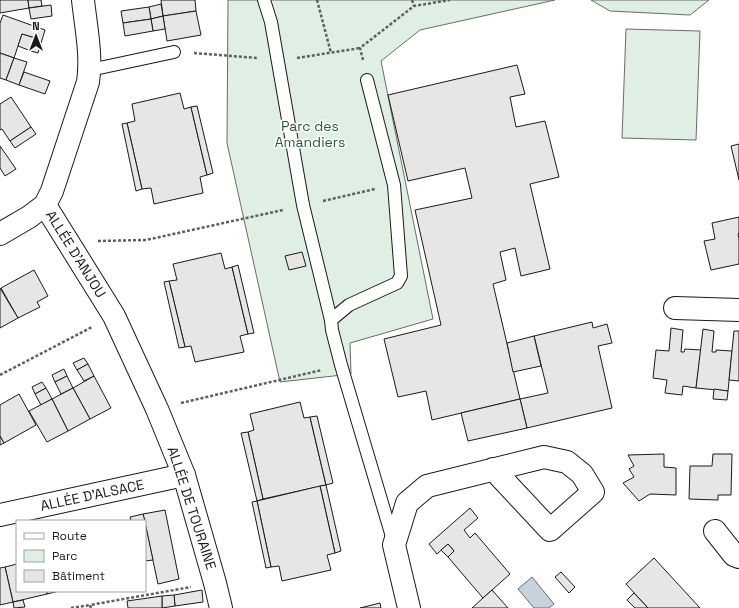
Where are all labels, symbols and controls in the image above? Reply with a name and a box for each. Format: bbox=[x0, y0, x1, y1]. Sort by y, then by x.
north arrow bbox=[16, 16, 56, 56]
text: N bbox=[32, 19, 40, 33]
park label: Parc des Amandiers bbox=[275, 117, 345, 151]
street label: ALLÉE D'ANJOU bbox=[42, 207, 110, 301]
street label: ALLÉE DE TOURAINE bbox=[164, 444, 220, 572]
street label: ALLÉE D'ALSACE bbox=[39, 475, 146, 515]
legend bbox=[16, 520, 146, 592]
text: Route bbox=[52, 528, 87, 544]
text: Parc bbox=[52, 548, 77, 564]
text: Bâtiment bbox=[52, 568, 105, 584]

